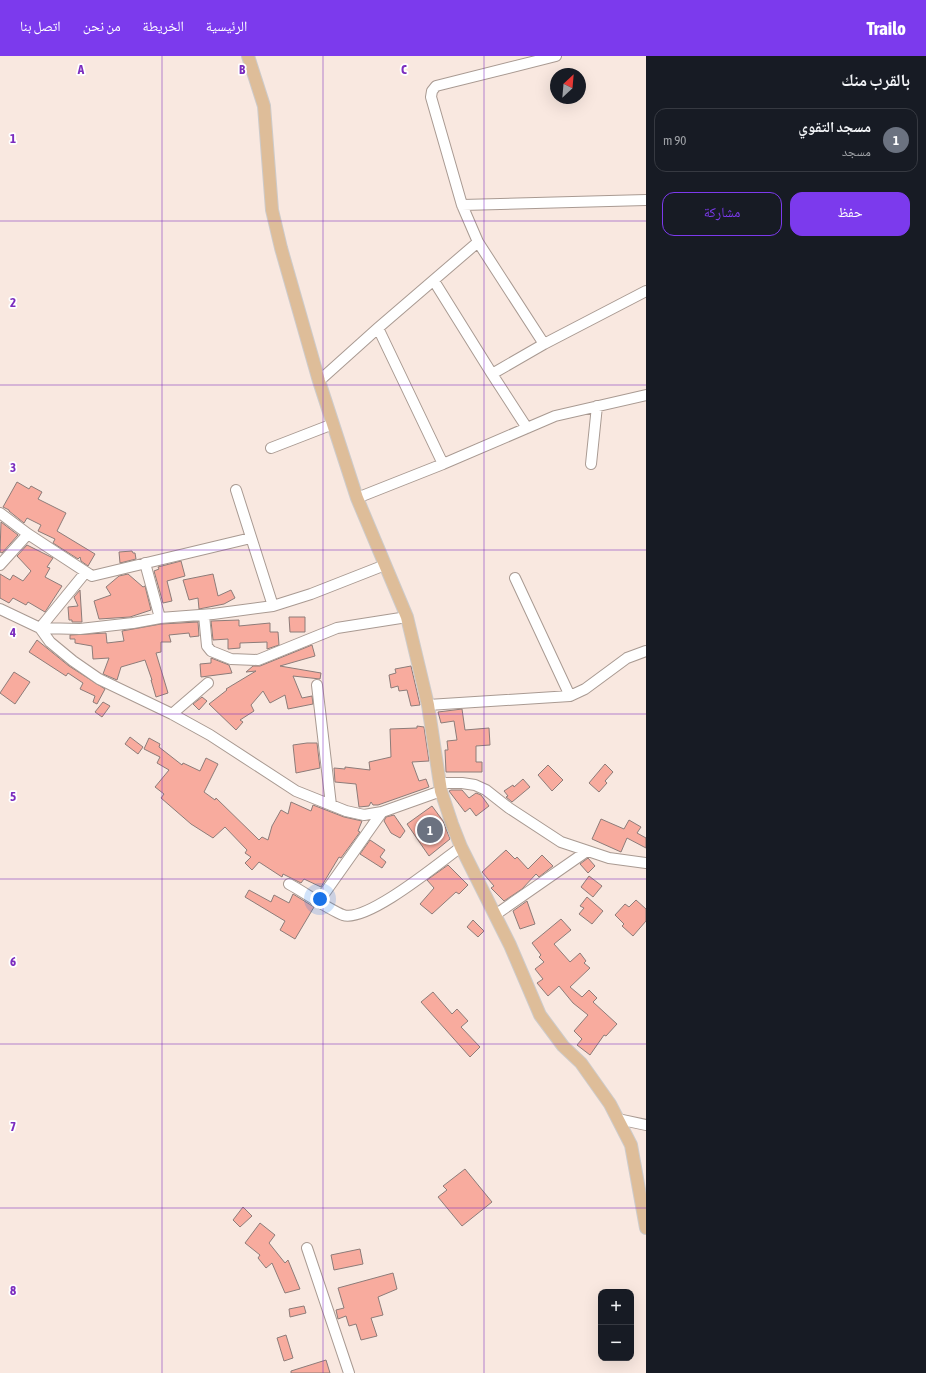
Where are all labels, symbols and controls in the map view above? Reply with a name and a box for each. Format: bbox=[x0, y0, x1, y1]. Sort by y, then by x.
text: Trailo bbox=[867, 17, 906, 39]
text: اتصل بنا bbox=[20, 18, 61, 34]
text: من نحن bbox=[83, 18, 121, 34]
text: الخريطة bbox=[143, 18, 184, 34]
text: الرئيسية bbox=[206, 18, 247, 34]
text: A bbox=[77, 62, 85, 77]
text: B bbox=[239, 62, 246, 77]
text: C bbox=[401, 62, 407, 77]
north arrow bbox=[550, 68, 586, 104]
text: بالقرب منك bbox=[841, 70, 910, 90]
text: مسجد التقوي bbox=[798, 118, 871, 135]
text: 1 bbox=[10, 131, 16, 146]
text: 90 m bbox=[663, 133, 686, 148]
text: 1 bbox=[893, 133, 899, 148]
text: مسجد bbox=[842, 144, 871, 159]
button: مشاركة bbox=[662, 192, 782, 236]
button: حفظ bbox=[790, 192, 910, 236]
text: 2 bbox=[10, 295, 16, 310]
text: 3 bbox=[10, 460, 16, 475]
text: 4 bbox=[9, 625, 16, 640]
text: 5 bbox=[10, 789, 16, 804]
pin: 1 bbox=[417, 815, 443, 845]
your location bbox=[310, 889, 330, 909]
text: 6 bbox=[10, 954, 16, 969]
text: 7 bbox=[10, 1119, 16, 1134]
text: 8 bbox=[10, 1283, 16, 1298]
map controls bbox=[598, 1289, 634, 1361]
button: + bbox=[598, 1289, 634, 1325]
button: − bbox=[598, 1325, 634, 1361]

